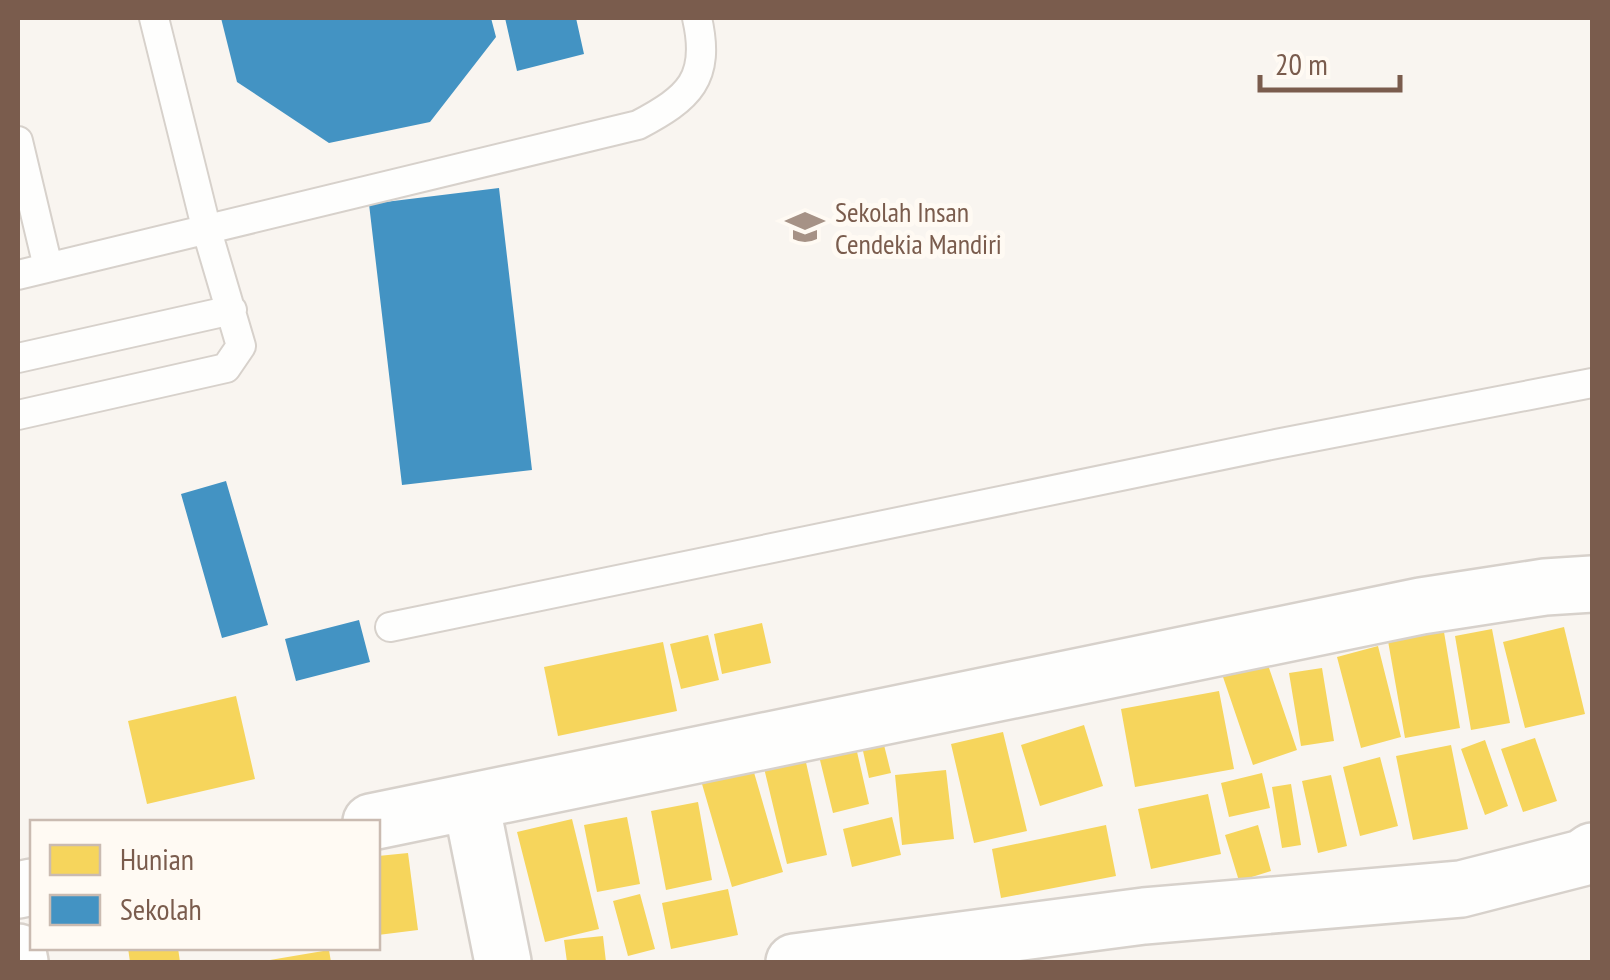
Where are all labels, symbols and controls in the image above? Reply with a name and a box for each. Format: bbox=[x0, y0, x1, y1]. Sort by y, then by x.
scale bar bbox=[1260, 30, 1400, 92]
text: 20 m bbox=[1275, 44, 1328, 83]
place label: Sekolah Insan Cendekia Mandiri bbox=[835, 193, 1002, 262]
school or university icon: Sekolah Insan Cendekia Mandiri bbox=[784, 206, 826, 248]
legend bbox=[30, 820, 380, 950]
text: Hunian bbox=[120, 839, 194, 878]
text: Sekolah bbox=[120, 889, 202, 928]

